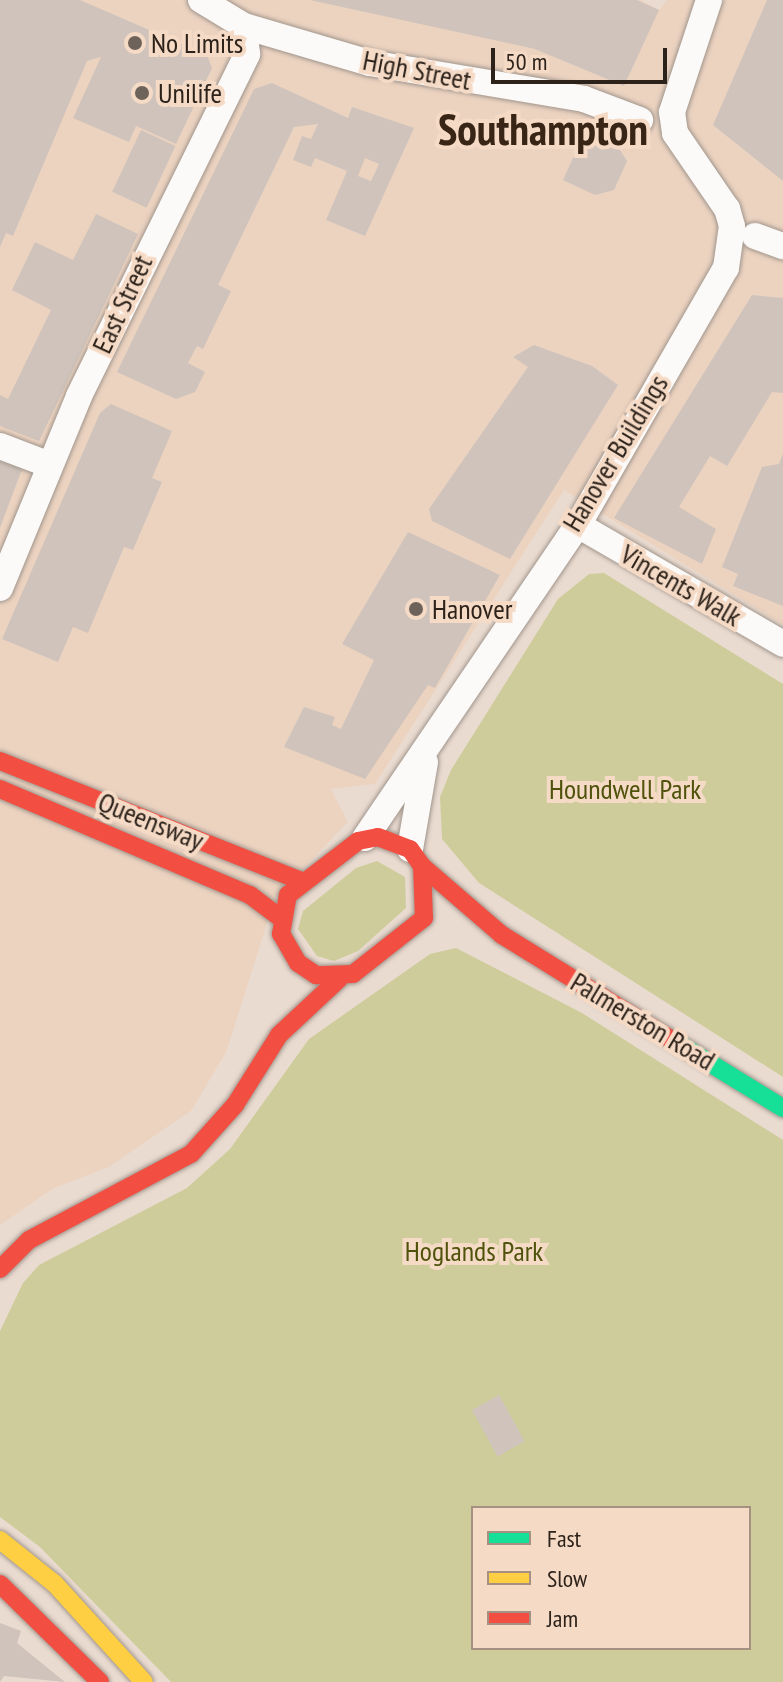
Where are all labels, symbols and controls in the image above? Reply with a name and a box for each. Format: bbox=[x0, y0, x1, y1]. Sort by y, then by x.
place label: No Limits bbox=[151, 26, 243, 60]
scale bar bbox=[495, 32, 671, 82]
marker: No Limits bbox=[126, 34, 144, 52]
street label: High Street bbox=[360, 43, 474, 97]
text: 50 m bbox=[505, 46, 547, 77]
place label: Unilife bbox=[158, 76, 222, 110]
marker: Unilife bbox=[133, 84, 151, 102]
district label: Southampton bbox=[438, 103, 648, 155]
street label: East Street bbox=[85, 250, 159, 358]
street label: Hanover Buildings bbox=[555, 369, 675, 537]
street label: Vincents Walk bbox=[614, 537, 748, 633]
place label: Hanover bbox=[432, 592, 512, 626]
marker: Hanover bbox=[407, 600, 425, 618]
park label: Houndwell Park bbox=[549, 772, 701, 806]
street label: Queensway bbox=[94, 785, 208, 857]
street label: Palmerston Road bbox=[565, 965, 721, 1077]
park label: Hoglands Park bbox=[405, 1234, 543, 1268]
legend bbox=[471, 1506, 751, 1650]
text: Fast bbox=[547, 1523, 581, 1554]
text: Slow bbox=[547, 1563, 587, 1594]
text: Jam bbox=[547, 1603, 578, 1634]

